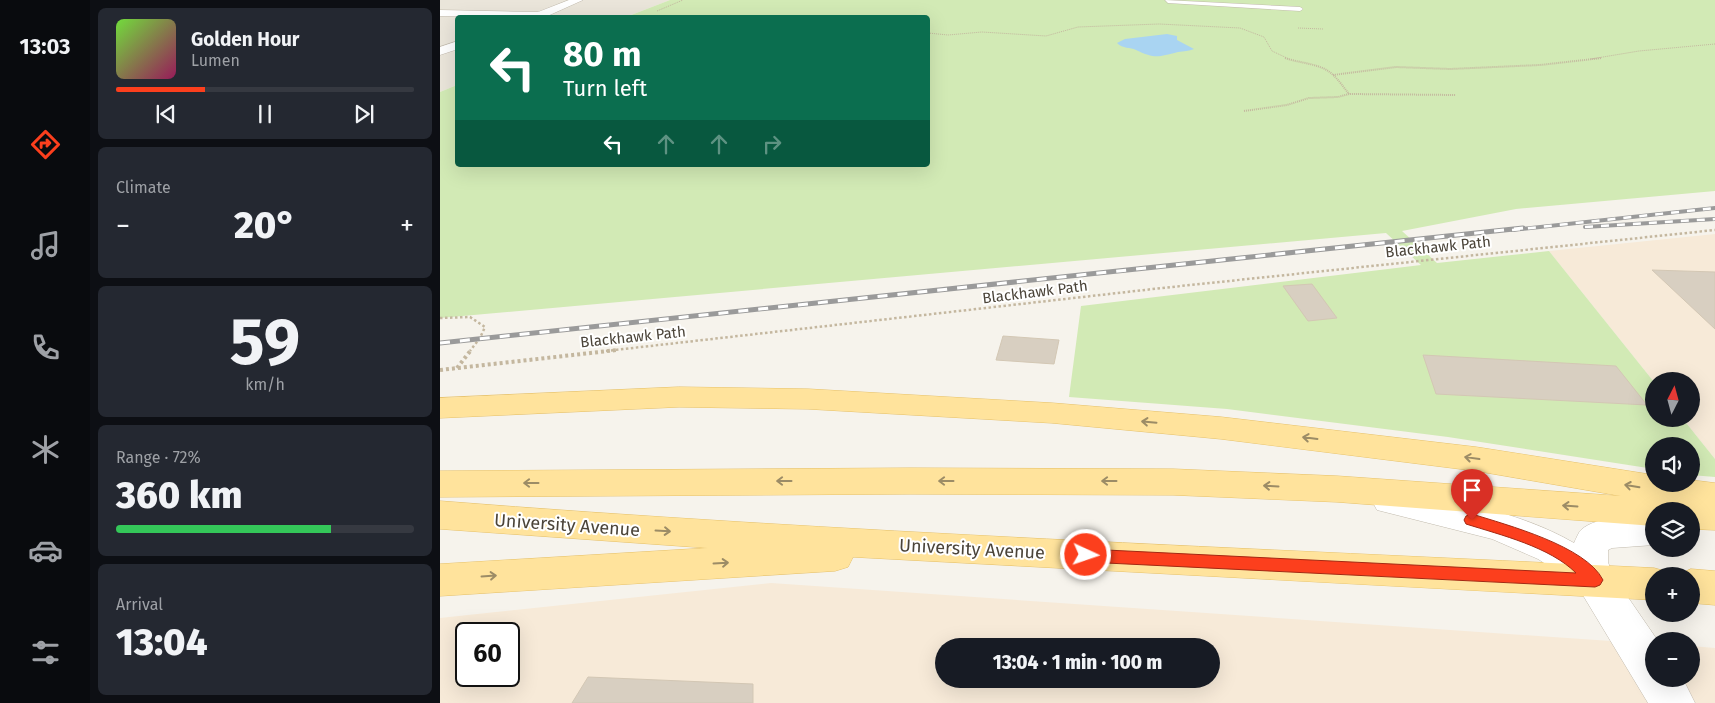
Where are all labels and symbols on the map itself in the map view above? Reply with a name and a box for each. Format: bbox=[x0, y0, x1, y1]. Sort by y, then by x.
street label: Blackhawk Path bbox=[1384, 233, 1492, 261]
street label: Blackhawk Path bbox=[981, 277, 1089, 307]
street label: Blackhawk Path bbox=[579, 323, 687, 351]
north arrow bbox=[1645, 372, 1700, 428]
one-way arrow bbox=[1141, 417, 1157, 426]
one-way arrow bbox=[1303, 433, 1319, 443]
one-way arrow bbox=[1464, 453, 1480, 463]
pin bbox=[1451, 469, 1493, 520]
one-way arrow bbox=[776, 476, 792, 486]
one-way arrow bbox=[938, 476, 954, 486]
one-way arrow bbox=[1101, 476, 1117, 486]
one-way arrow bbox=[523, 478, 539, 488]
one-way arrow bbox=[1624, 480, 1640, 490]
one-way arrow bbox=[1263, 481, 1279, 490]
one-way arrow bbox=[1562, 501, 1578, 511]
street label: University Avenue bbox=[493, 509, 641, 541]
one-way arrow bbox=[655, 526, 671, 536]
position arrow bbox=[1059, 528, 1111, 580]
street label: University Avenue bbox=[898, 534, 1046, 564]
one-way arrow bbox=[712, 558, 728, 568]
one-way arrow bbox=[480, 572, 496, 581]
speed limit sign: 60 bbox=[455, 622, 520, 687]

